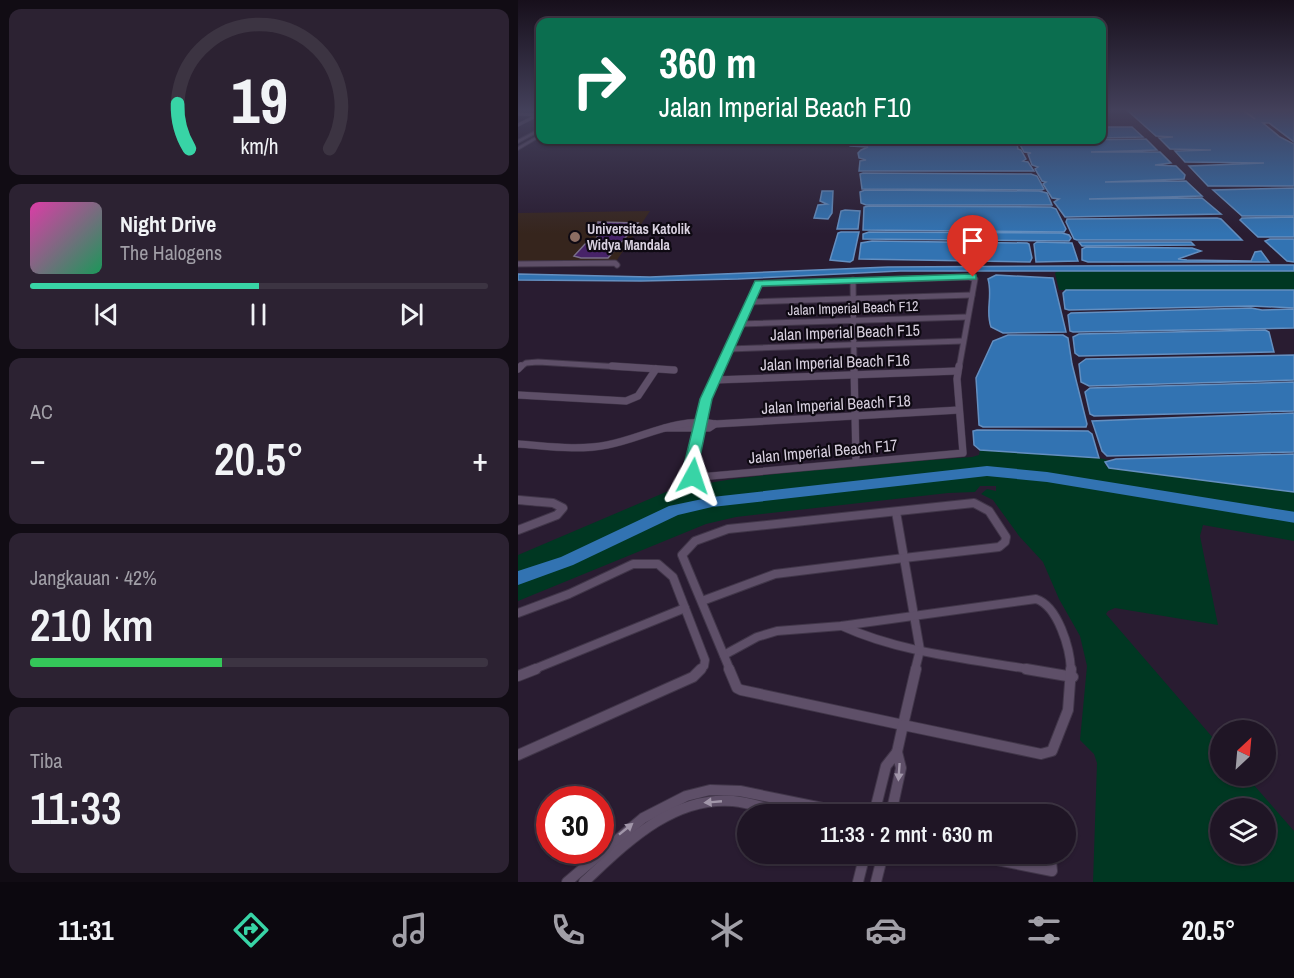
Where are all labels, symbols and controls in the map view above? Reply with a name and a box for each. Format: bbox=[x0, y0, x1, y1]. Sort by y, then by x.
text: 360 m bbox=[659, 35, 757, 91]
icon: right bbox=[560, 42, 638, 120]
text: 19 bbox=[231, 58, 287, 142]
text: Jalan Imperial Beach F10 bbox=[659, 89, 911, 125]
text: km/h bbox=[240, 132, 278, 161]
text: Night Drive bbox=[120, 209, 216, 239]
pin bbox=[947, 215, 998, 277]
place label: Universitas Katolik Widya Mandala bbox=[587, 220, 691, 254]
icon: arrive bbox=[956, 224, 989, 257]
marker: Universitas Katolik Widya Mandala bbox=[568, 230, 582, 244]
text: The Halogens bbox=[120, 239, 222, 266]
street label: Jalan Imperial Beach F12 bbox=[787, 297, 919, 319]
icon: previous bbox=[90, 298, 123, 331]
icon: pause bbox=[242, 298, 275, 331]
icon: next bbox=[395, 298, 428, 331]
street label: Jalan Imperial Beach F15 bbox=[770, 318, 920, 346]
street label: Jalan Imperial Beach F16 bbox=[760, 348, 910, 376]
street label: Jalan Imperial Beach F18 bbox=[761, 389, 911, 419]
text: AC bbox=[30, 398, 53, 425]
text: 20.5° bbox=[214, 428, 304, 489]
street label: Jalan Imperial Beach F17 bbox=[748, 434, 898, 468]
text: − bbox=[30, 437, 46, 481]
text: + bbox=[472, 437, 488, 481]
position arrow bbox=[661, 444, 725, 508]
text: Jangkauan · 42% bbox=[30, 564, 157, 591]
text: 210 km bbox=[30, 594, 154, 655]
north arrow bbox=[1210, 720, 1276, 786]
map controls bbox=[1210, 720, 1276, 864]
text: Tiba bbox=[30, 747, 62, 774]
one-way arrow bbox=[894, 763, 903, 782]
text: 11:33 bbox=[30, 777, 121, 838]
speed limit sign: 30 bbox=[536, 786, 614, 864]
one-way arrow bbox=[704, 797, 723, 807]
button: layers bbox=[1210, 798, 1276, 864]
text: 11:33 · 2 mnt · 630 m bbox=[820, 819, 993, 849]
one-way arrow bbox=[619, 824, 634, 836]
icon: directions bbox=[230, 909, 272, 951]
icon: music bbox=[389, 909, 431, 951]
icon: phone bbox=[547, 909, 589, 951]
icon: climate bbox=[706, 909, 748, 951]
icon: car bbox=[865, 909, 907, 951]
icon: filters bbox=[1023, 909, 1065, 951]
text: 11:31 bbox=[58, 912, 114, 948]
text: 20.5° bbox=[1182, 912, 1236, 948]

